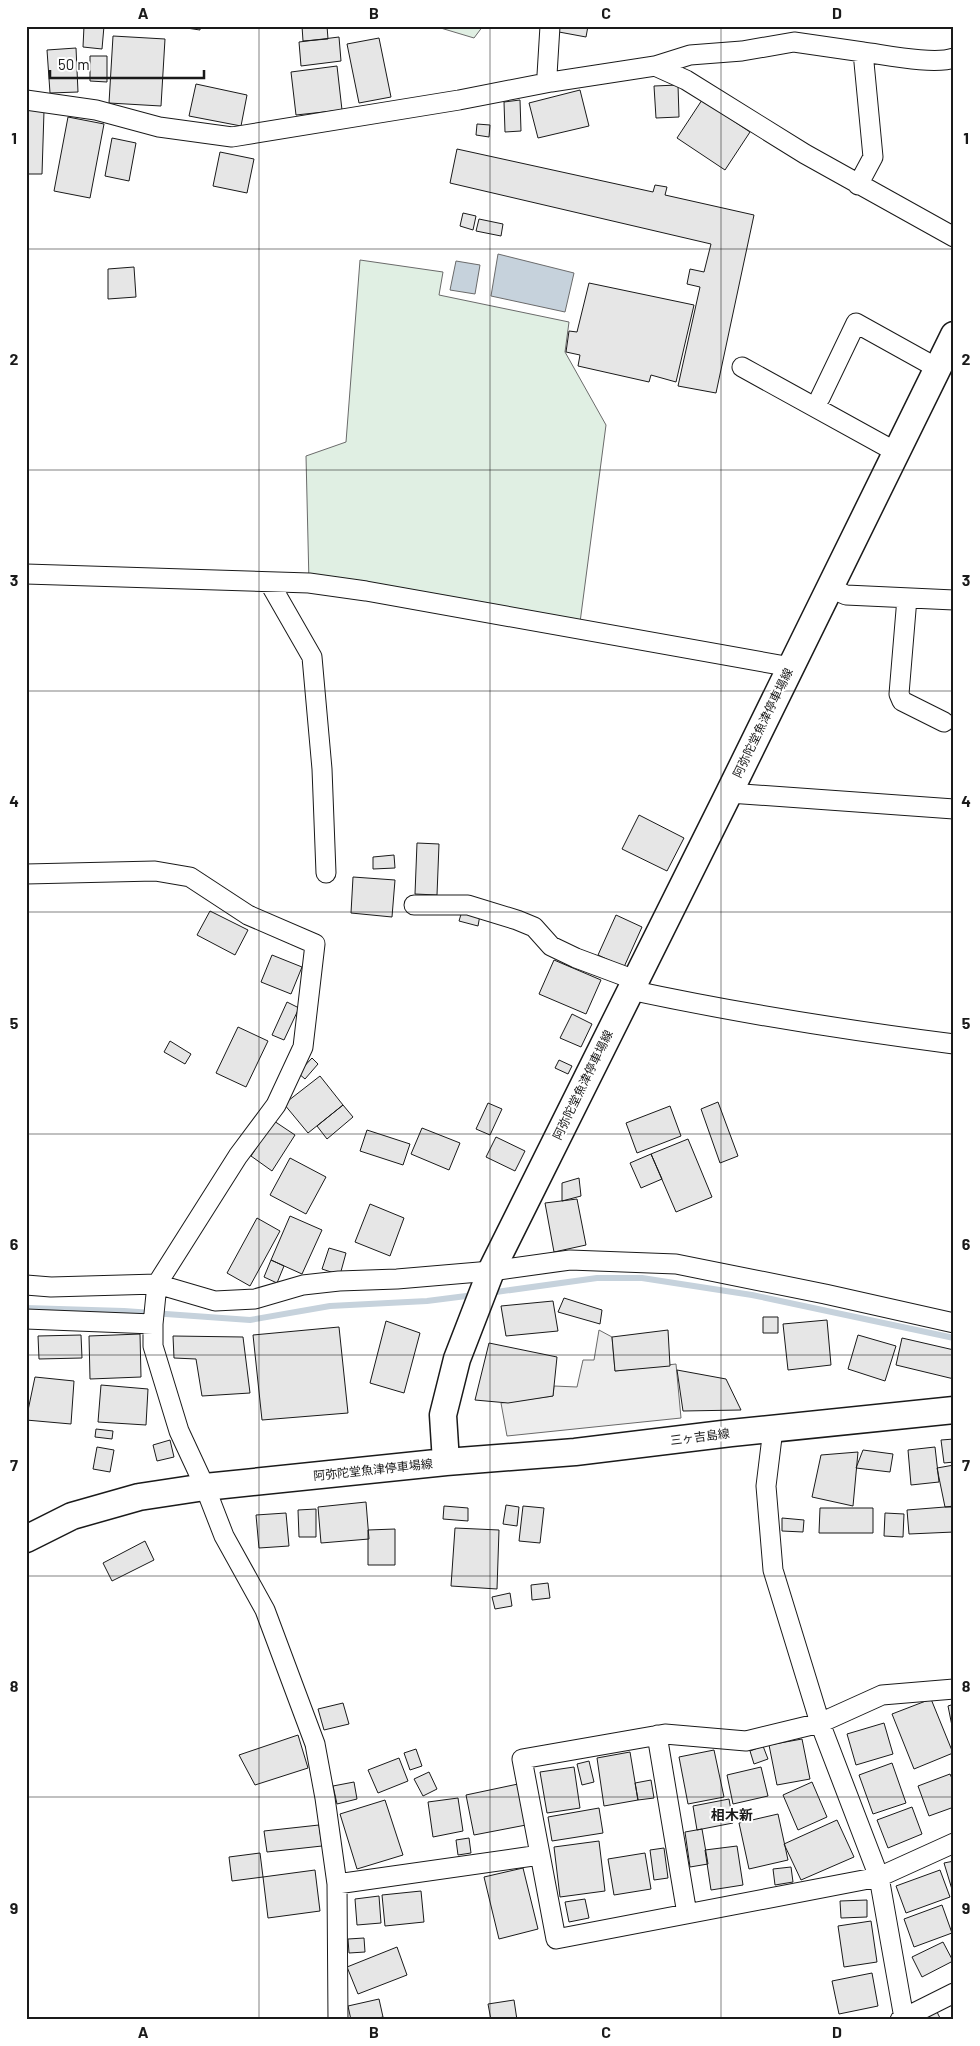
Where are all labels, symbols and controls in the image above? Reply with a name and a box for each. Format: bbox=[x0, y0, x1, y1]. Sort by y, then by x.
text: A bbox=[138, 3, 149, 22]
text: B bbox=[369, 3, 379, 22]
text: C bbox=[601, 3, 611, 22]
text: D bbox=[832, 3, 842, 22]
scale bar bbox=[50, 48, 204, 80]
text: 50 m bbox=[58, 55, 90, 73]
text: 1 bbox=[11, 128, 17, 147]
text: 1 bbox=[963, 128, 969, 147]
text: 2 bbox=[10, 349, 19, 368]
text: 2 bbox=[962, 349, 971, 368]
text: 3 bbox=[10, 570, 18, 589]
text: 3 bbox=[962, 570, 970, 589]
street label: 阿弥陀堂魚津停車場線 bbox=[730, 666, 795, 780]
text: 4 bbox=[9, 791, 19, 810]
text: 4 bbox=[961, 791, 971, 810]
text: 5 bbox=[10, 1013, 19, 1032]
text: 5 bbox=[962, 1013, 971, 1032]
street label: 阿弥陀堂魚津停車場線 bbox=[550, 1028, 615, 1142]
text: 6 bbox=[10, 1234, 19, 1253]
text: 6 bbox=[962, 1234, 971, 1253]
street label: 三ヶ吉島線 bbox=[669, 1425, 731, 1447]
text: 7 bbox=[10, 1455, 18, 1474]
text: 7 bbox=[962, 1455, 970, 1474]
street label: 阿弥陀堂魚津停車場線 bbox=[312, 1456, 433, 1482]
text: 8 bbox=[10, 1676, 19, 1695]
text: 8 bbox=[962, 1676, 971, 1695]
district label: 相木新 bbox=[711, 1806, 753, 1823]
text: 9 bbox=[10, 1898, 18, 1917]
text: 9 bbox=[962, 1898, 970, 1917]
text: A bbox=[138, 2022, 149, 2041]
text: B bbox=[369, 2022, 379, 2041]
text: C bbox=[601, 2022, 611, 2041]
text: D bbox=[832, 2022, 842, 2041]

